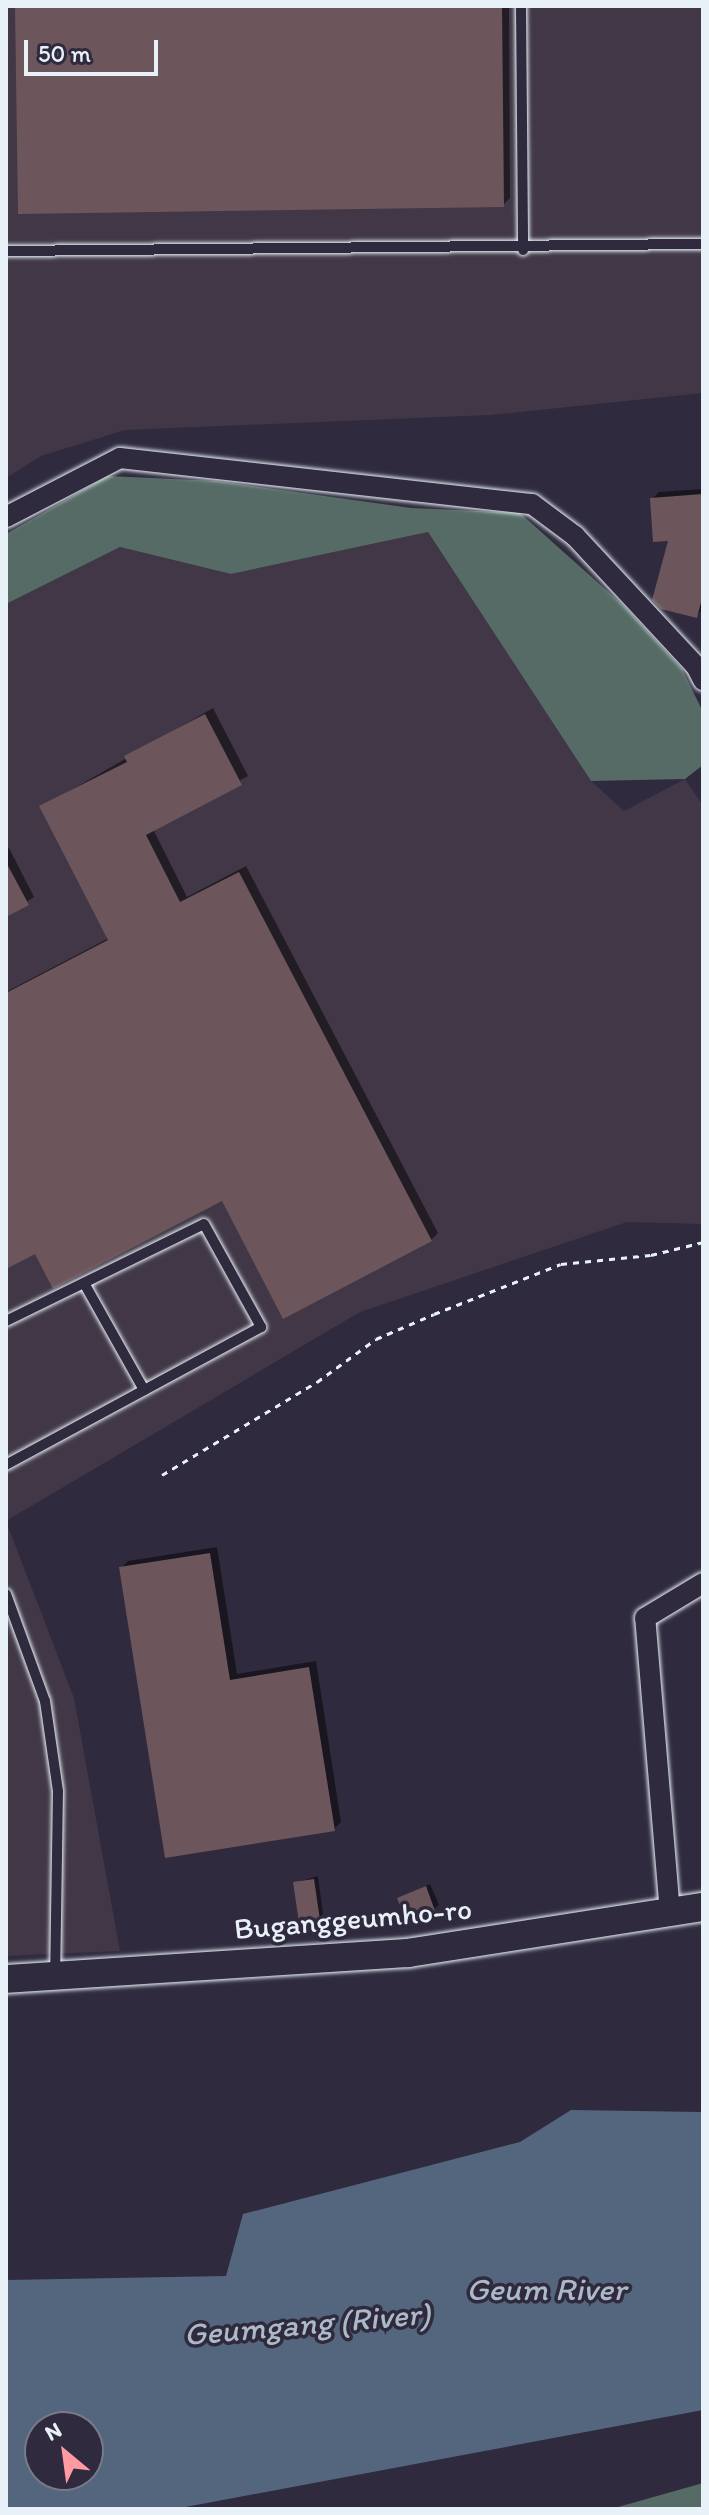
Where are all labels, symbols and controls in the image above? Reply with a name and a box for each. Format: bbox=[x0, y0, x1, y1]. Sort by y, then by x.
scale bar bbox=[28, 24, 162, 74]
text: 50 m bbox=[38, 39, 91, 68]
street label: Buganggeumho-ro bbox=[233, 1891, 473, 1947]
water label: Geum River bbox=[467, 2270, 625, 2308]
water label: Geumgang (River) bbox=[182, 2294, 432, 2354]
north arrow bbox=[24, 2411, 104, 2491]
text: N bbox=[40, 2416, 66, 2447]

